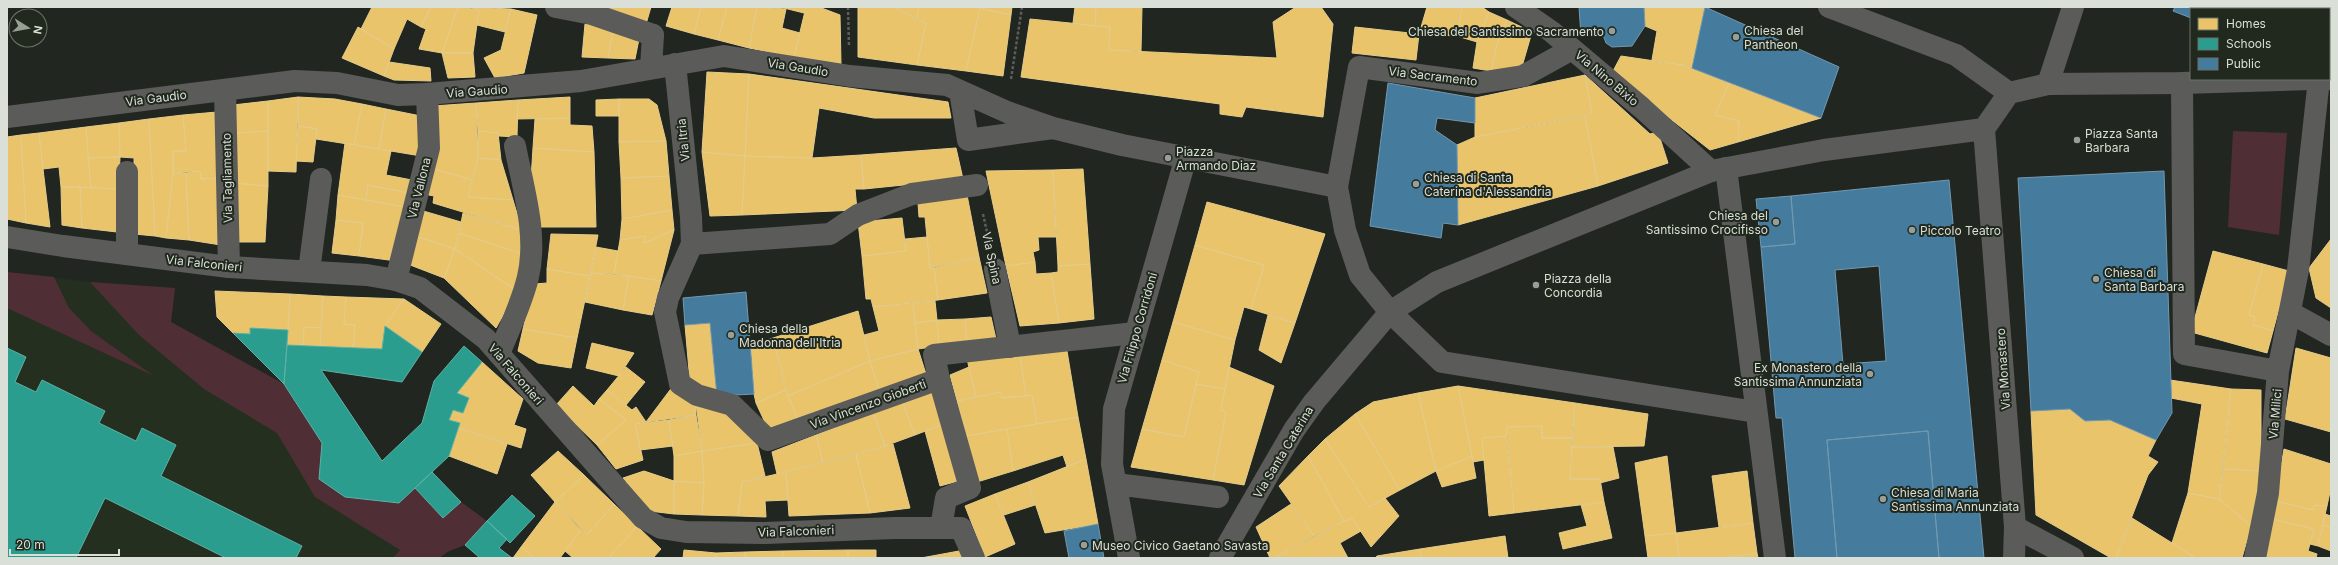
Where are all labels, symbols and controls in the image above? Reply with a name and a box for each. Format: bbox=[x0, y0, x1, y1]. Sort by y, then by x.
north arrow bbox=[8, 8, 48, 48]
legend bbox=[2190, 8, 2330, 80]
text: Homes bbox=[2226, 16, 2266, 31]
place label: Chiesa del Pantheon bbox=[1744, 23, 1803, 52]
text: N bbox=[30, 24, 45, 35]
place label: Chiesa del Santissimo Sacramento bbox=[1408, 24, 1604, 39]
marker: Chiesa del Santissimo Sacramento bbox=[1607, 26, 1617, 36]
marker: Chiesa del Pantheon bbox=[1731, 32, 1741, 42]
text: Schools bbox=[2226, 36, 2271, 51]
street label: Via Nino Bixio bbox=[1572, 47, 1642, 109]
street label: Via Gaudio bbox=[766, 55, 830, 79]
text: Public bbox=[2226, 56, 2261, 71]
street label: Via Sacramento bbox=[1388, 63, 1478, 89]
street label: Via Gaudio bbox=[446, 81, 508, 101]
street label: Via Gaudio bbox=[125, 87, 187, 109]
street label: Via Itria bbox=[673, 118, 693, 162]
place label: Piazza Santa Barbara bbox=[2085, 126, 2158, 155]
street label: Via Tagliamento bbox=[219, 133, 235, 223]
marker: Piazza Santa Barbara bbox=[2072, 135, 2082, 145]
place label: Piazza Armando Diaz bbox=[1176, 144, 1256, 173]
marker: Piazza Armando Diaz bbox=[1163, 153, 1173, 163]
street label: Via Vallona bbox=[404, 156, 434, 220]
place label: Chiesa di Santa Caterina d'Alessandria bbox=[1424, 170, 1552, 199]
marker: Chiesa di Santa Caterina d'Alessandria bbox=[1411, 179, 1421, 189]
place label: Chiesa del Santissimo Crocifisso bbox=[1646, 208, 1768, 237]
marker: Chiesa del Santissimo Crocifisso bbox=[1771, 217, 1781, 227]
place label: Piccolo Teatro bbox=[1920, 223, 2001, 238]
marker: Piccolo Teatro bbox=[1907, 225, 1917, 235]
street label: Via Spina bbox=[979, 230, 1005, 286]
street label: Via Falconieri bbox=[165, 252, 243, 274]
place label: Chiesa di Santa Barbara bbox=[2104, 265, 2184, 294]
street label: Via Filippo Corridoni bbox=[1114, 270, 1160, 385]
place label: Piazza della Concordia bbox=[1544, 271, 1612, 300]
marker: Chiesa di Santa Barbara bbox=[2091, 274, 2101, 284]
marker: Piazza della Concordia bbox=[1531, 280, 1541, 290]
place label: Chiesa della Madonna dell'Itria bbox=[739, 321, 841, 350]
street label: Via Monastero bbox=[1993, 328, 2013, 410]
marker: Chiesa della Madonna dell'Itria bbox=[726, 330, 736, 340]
street label: Via Falconieri bbox=[485, 340, 547, 408]
place label: Ex Monastero della Santissima Annunziata bbox=[1734, 360, 1862, 389]
marker: Ex Monastero della Santissima Annunziata bbox=[1865, 369, 1875, 379]
street label: Via Vincenzo Gioberti bbox=[808, 376, 928, 432]
street label: Via Milici bbox=[2265, 388, 2285, 440]
street label: Via Santa Caterina bbox=[1250, 403, 1316, 501]
place label: Chiesa di Maria Santissima Annunziata bbox=[1891, 485, 2019, 514]
marker: Chiesa di Maria Santissima Annunziata bbox=[1878, 494, 1888, 504]
street label: Via Falconieri bbox=[758, 522, 835, 540]
scale bar bbox=[10, 531, 119, 557]
text: 20 m bbox=[16, 537, 45, 552]
place label: Museo Civico Gaetano Savasta bbox=[1092, 538, 1268, 553]
marker: Museo Civico Gaetano Savasta bbox=[1079, 540, 1089, 550]

